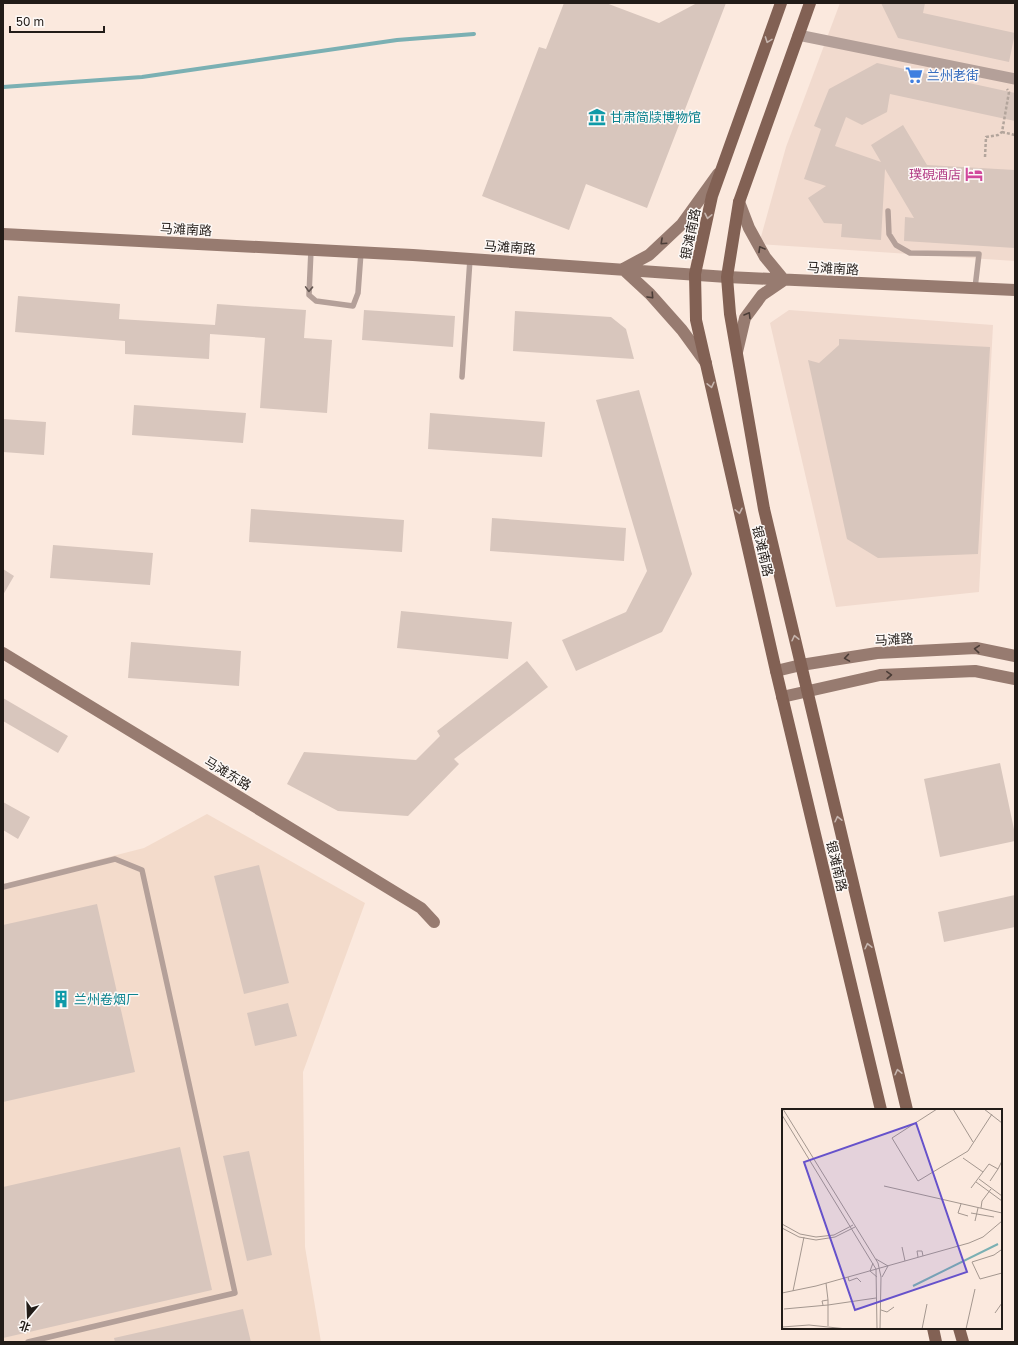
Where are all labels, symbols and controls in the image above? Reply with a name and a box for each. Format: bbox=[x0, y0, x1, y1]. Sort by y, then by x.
scale bar bbox=[10, 8, 104, 34]
text: 50 m bbox=[16, 14, 44, 29]
one-way arrow bbox=[765, 36, 773, 43]
supermarket icon: 兰州老街 bbox=[904, 65, 924, 85]
place label: 兰州老街 bbox=[927, 67, 979, 83]
museum icon: 甘肃简牍博物馆 bbox=[587, 107, 607, 127]
place label: 甘肃简牍博物馆 bbox=[610, 109, 701, 125]
hotel icon: 璞硯酒店 bbox=[964, 164, 984, 184]
place label: 璞硯酒店 bbox=[909, 166, 961, 182]
street label: 银滩南路 bbox=[677, 207, 703, 261]
one-way arrow bbox=[704, 212, 712, 219]
street label: 马滩南路 bbox=[160, 220, 212, 238]
street label: 马滩南路 bbox=[483, 237, 537, 257]
one-way arrow bbox=[660, 237, 668, 245]
one-way arrow bbox=[758, 245, 765, 253]
street label: 马滩南路 bbox=[807, 259, 859, 277]
one-way arrow bbox=[305, 286, 314, 292]
one-way arrow bbox=[646, 292, 653, 299]
one-way arrow bbox=[744, 312, 751, 319]
one-way arrow bbox=[706, 381, 714, 388]
one-way arrow bbox=[735, 508, 743, 515]
street label: 银滩南路 bbox=[749, 524, 777, 578]
street label: 马滩路 bbox=[874, 630, 914, 648]
one-way arrow bbox=[791, 635, 799, 641]
one-way arrow bbox=[974, 645, 980, 654]
one-way arrow bbox=[844, 653, 850, 662]
one-way arrow bbox=[886, 671, 892, 679]
street label: 马滩东路 bbox=[202, 753, 254, 793]
one-way arrow bbox=[834, 816, 842, 822]
street label: 银滩南路 bbox=[823, 839, 851, 893]
one-way arrow bbox=[864, 942, 873, 949]
building icon: 兰州卷烟厂 bbox=[51, 989, 71, 1009]
place label: 兰州卷烟厂 bbox=[74, 991, 139, 1007]
one-way arrow bbox=[895, 1069, 903, 1075]
inset map bbox=[782, 1109, 1002, 1329]
north arrow bbox=[8, 1297, 48, 1337]
text: 北 bbox=[17, 1319, 32, 1335]

